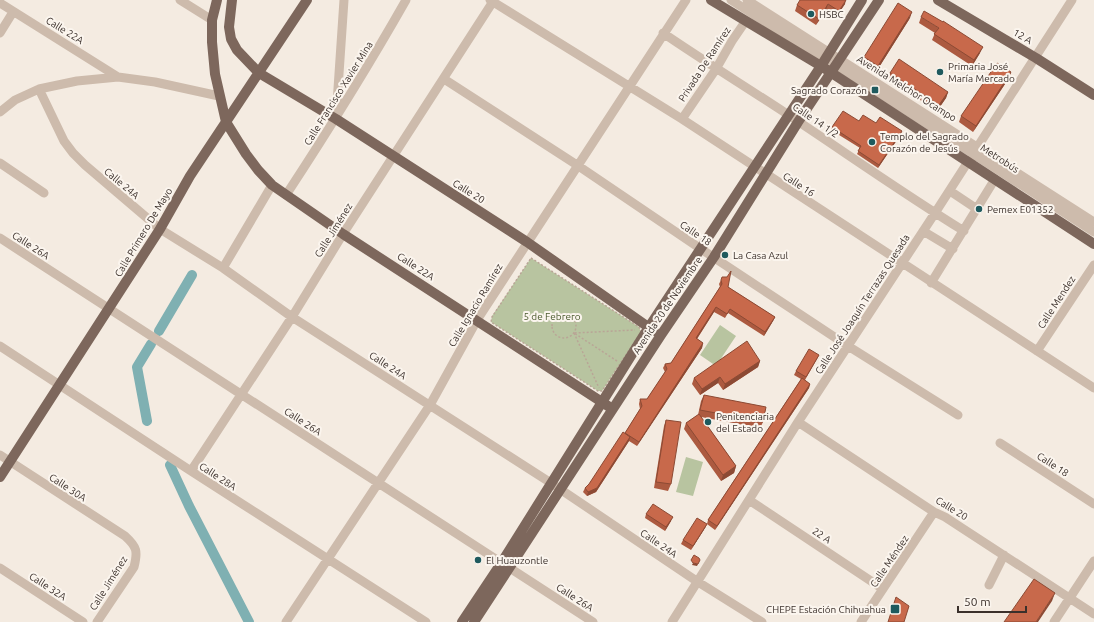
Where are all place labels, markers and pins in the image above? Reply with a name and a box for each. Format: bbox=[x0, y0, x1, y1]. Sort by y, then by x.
marker: HSBC bbox=[806, 9, 816, 19]
place label: HSBC bbox=[819, 9, 844, 20]
place label: Primaria José María Mercado bbox=[948, 61, 1015, 84]
marker: Primaria José María Mercado bbox=[935, 67, 945, 77]
place label: Sagrado Corazón bbox=[791, 85, 867, 96]
marker: Sagrado Corazón bbox=[870, 85, 880, 95]
place label: Templo del Sagrado Corazón de Jesús bbox=[880, 131, 969, 154]
marker: Templo del Sagrado Corazón de Jesús bbox=[867, 137, 877, 147]
marker: Pemex E01352 bbox=[974, 204, 984, 214]
place label: Pemex E01352 bbox=[987, 204, 1054, 215]
marker: La Casa Azul bbox=[720, 250, 730, 260]
place label: La Casa Azul bbox=[733, 250, 789, 261]
place label: Penitenciaria del Estado bbox=[716, 411, 774, 434]
marker: Penitenciaria del Estado bbox=[703, 417, 713, 427]
marker: El Huauzontle bbox=[473, 555, 483, 565]
place label: El Huauzontle bbox=[486, 555, 548, 566]
marker: CHEPE Estación Chihuahua bbox=[889, 603, 901, 615]
place label: CHEPE Estación Chihuahua bbox=[766, 604, 886, 615]

